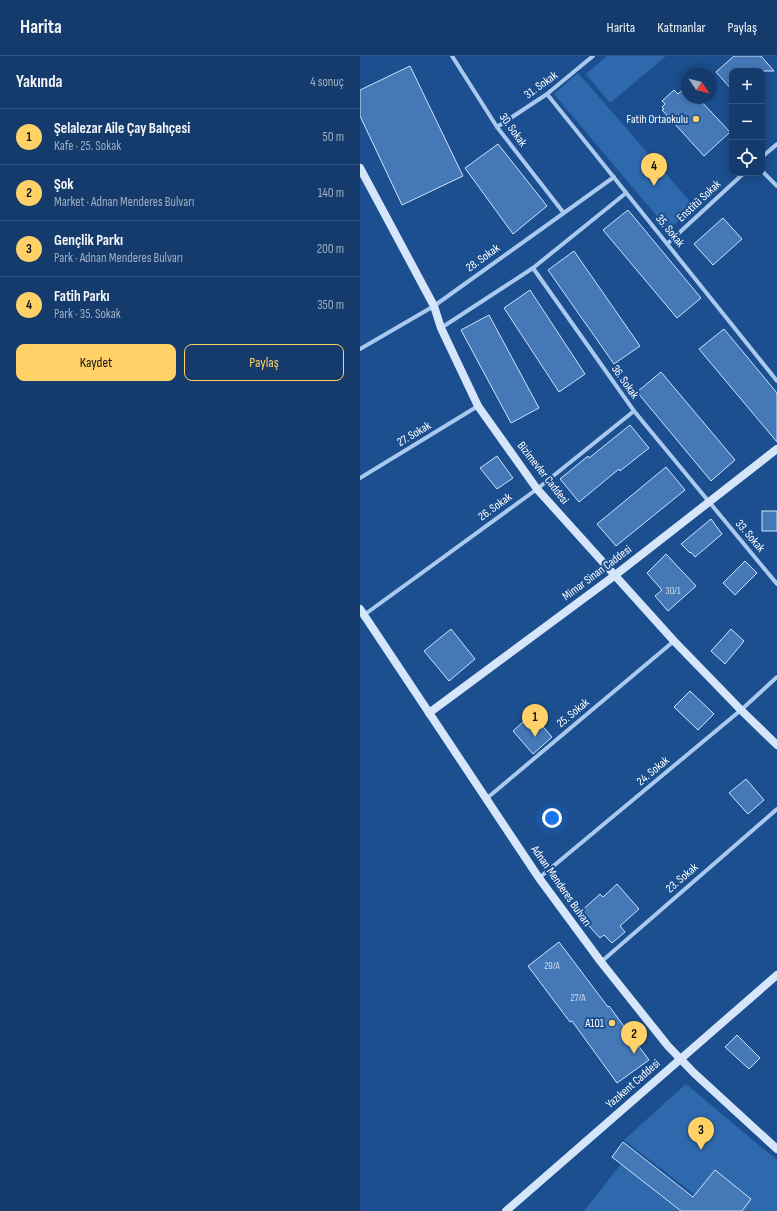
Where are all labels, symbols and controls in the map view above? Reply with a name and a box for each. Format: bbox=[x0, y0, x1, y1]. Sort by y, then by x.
text: Harita bbox=[20, 16, 62, 39]
text: Harita bbox=[607, 19, 635, 36]
text: Katmanlar bbox=[657, 19, 706, 36]
text: Paylaş bbox=[728, 19, 757, 36]
street label: 31. Sokak bbox=[521, 68, 561, 102]
north arrow bbox=[681, 68, 717, 104]
map controls bbox=[729, 68, 765, 176]
button: + bbox=[729, 68, 765, 104]
text: Yakında bbox=[16, 72, 63, 92]
text: 4 sonuç bbox=[310, 74, 344, 90]
button: − bbox=[729, 104, 765, 140]
street label: 30. Sokak bbox=[496, 110, 531, 150]
place label: Fatih Ortaokulu bbox=[627, 112, 688, 127]
marker: Fatih Ortaokulu bbox=[691, 114, 701, 124]
text: Şelalezar Aile Çay Bahçesi bbox=[54, 119, 190, 138]
text: 1 bbox=[26, 129, 32, 145]
text: 50 m bbox=[323, 129, 344, 145]
text: Kafe · 25. Sokak bbox=[54, 138, 121, 154]
button: locate bbox=[729, 140, 765, 176]
pin: 4 bbox=[641, 153, 667, 186]
text: Şok bbox=[54, 175, 74, 194]
street label: Enstitü Sokak bbox=[674, 177, 724, 225]
text: 2 bbox=[26, 185, 32, 201]
text: 140 m bbox=[318, 185, 344, 201]
text: Market · Adnan Menderes Bulvarı bbox=[54, 194, 194, 210]
street label: 35. Sokak bbox=[652, 212, 688, 251]
text: Gençlik Parkı bbox=[54, 231, 123, 250]
street label: 28. Sokak bbox=[463, 240, 503, 275]
text: 3 bbox=[26, 241, 32, 257]
text: 200 m bbox=[317, 241, 344, 257]
text: Park · Adnan Menderes Bulvarı bbox=[54, 250, 183, 266]
text: Fatih Parkı bbox=[54, 287, 110, 306]
text: 4 bbox=[26, 297, 32, 313]
text: 350 m bbox=[317, 297, 344, 313]
text: Park · 35. Sokak bbox=[54, 306, 121, 322]
button: Kaydet bbox=[16, 344, 176, 381]
button: Paylaş bbox=[184, 344, 344, 381]
street label: 36. Sokak bbox=[608, 362, 642, 402]
street label: 27. Sokak bbox=[394, 418, 434, 450]
street label: Bizimevler Caddesi bbox=[514, 439, 572, 507]
street label: 26. Sokak bbox=[475, 490, 515, 524]
street label: 33. Sokak bbox=[732, 517, 768, 556]
street label: Mimar Sinan Caddesi bbox=[559, 542, 635, 604]
house number: 30/1 bbox=[665, 585, 681, 597]
street label: 25. Sokak bbox=[554, 695, 593, 731]
pin: 1 bbox=[522, 704, 548, 737]
street label: 24. Sokak bbox=[634, 753, 673, 789]
your location bbox=[542, 808, 562, 828]
street label: Adnan Menderes Bulvarı bbox=[527, 842, 594, 929]
street label: 23. Sokak bbox=[663, 860, 702, 896]
house number: 29/A bbox=[544, 960, 561, 972]
house number: 27/A bbox=[570, 992, 586, 1004]
place label: A101 bbox=[584, 1016, 605, 1031]
marker: A101 bbox=[607, 1018, 617, 1028]
pin: 2 bbox=[621, 1021, 647, 1054]
street label: Yazıkent Caddesi bbox=[603, 1056, 663, 1112]
pin: 3 bbox=[688, 1117, 714, 1150]

